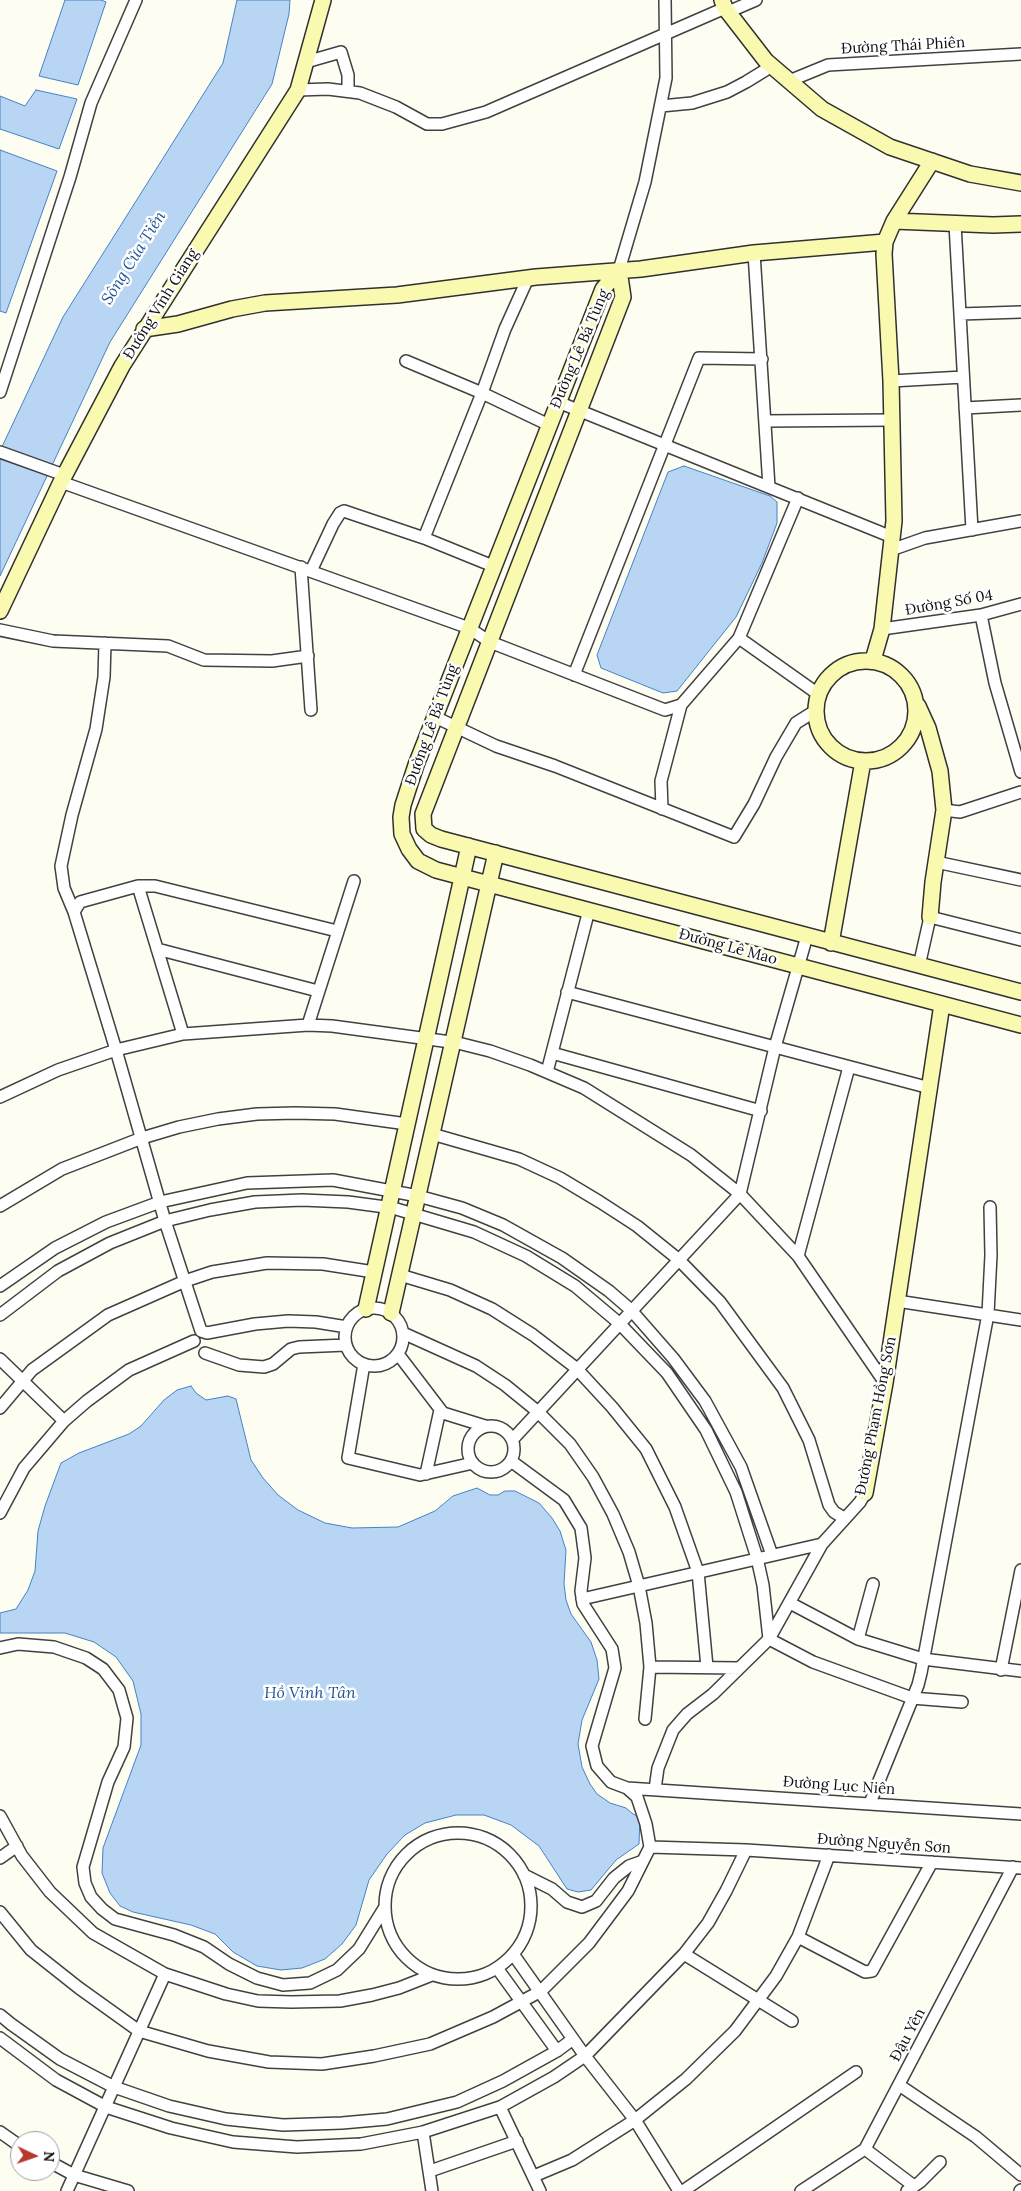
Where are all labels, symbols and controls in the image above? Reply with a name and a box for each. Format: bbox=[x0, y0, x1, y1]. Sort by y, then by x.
street label: Đường Thái Phiên bbox=[841, 34, 965, 58]
water label: Sông Cửa Tiền bbox=[98, 208, 170, 308]
street label: Đường Vĩnh Giang bbox=[120, 245, 202, 363]
street label: Đường Lê Bá Tùng bbox=[547, 287, 613, 411]
street label: Đường Số 04 bbox=[904, 586, 994, 620]
street label: Đường Lê Bá Tùng bbox=[402, 662, 462, 788]
street label: Đường Lê Mao bbox=[677, 925, 779, 969]
street label: Đường Phạm Hồng Sơn bbox=[852, 1335, 900, 1497]
water label: Hồ Vinh Tân bbox=[264, 1683, 356, 1703]
street label: Đường Lục Niên bbox=[782, 1773, 896, 1799]
street label: Đường Nguyễn Sơn bbox=[816, 1830, 952, 1858]
street label: Đậu Yên bbox=[887, 2005, 929, 2065]
north arrow bbox=[10, 2131, 60, 2181]
text: N bbox=[40, 2151, 58, 2163]

